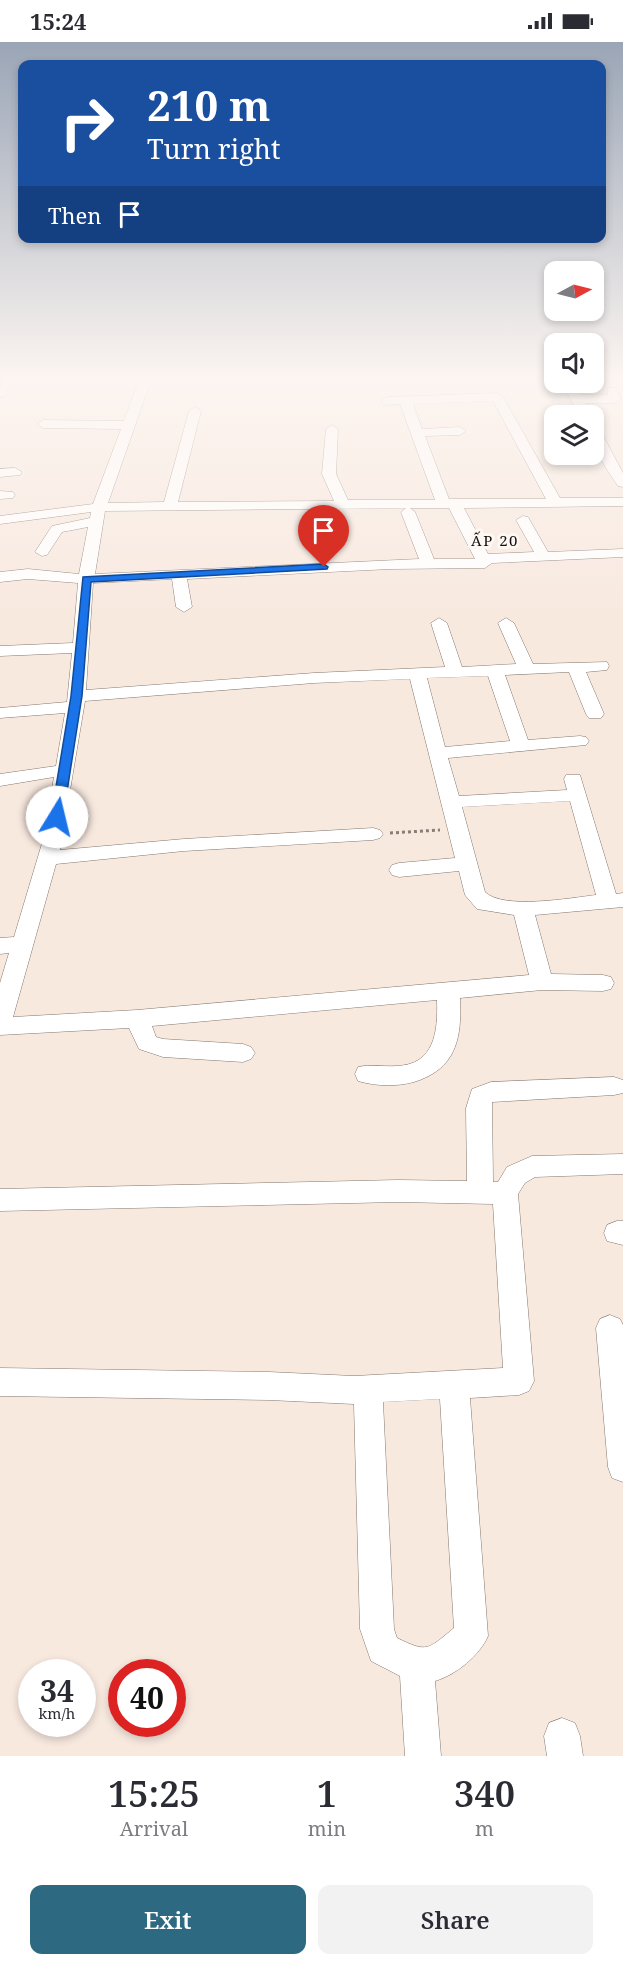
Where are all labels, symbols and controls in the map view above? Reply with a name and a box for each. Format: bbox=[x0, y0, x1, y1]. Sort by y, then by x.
text: 15:24 bbox=[30, 6, 86, 36]
text: 210 m bbox=[147, 76, 271, 133]
icon: right bbox=[48, 84, 126, 162]
text: Turn right bbox=[147, 130, 280, 167]
icon: arrive bbox=[113, 198, 146, 231]
text: Then bbox=[48, 200, 101, 230]
north arrow bbox=[544, 261, 604, 321]
map controls bbox=[544, 261, 604, 465]
button: sound bbox=[544, 333, 604, 393]
button: layers bbox=[544, 405, 604, 465]
pin bbox=[298, 505, 349, 567]
icon: arrive bbox=[307, 514, 340, 547]
district label: ẤP 20 bbox=[471, 530, 519, 550]
position arrow bbox=[25, 785, 89, 849]
speed limit sign: 40 bbox=[108, 1659, 186, 1737]
text: 34 bbox=[40, 1670, 74, 1711]
text: km/h bbox=[39, 1703, 75, 1723]
text: 15:25 bbox=[108, 1769, 200, 1818]
text: 1 bbox=[317, 1769, 337, 1818]
text: 340 bbox=[454, 1769, 515, 1818]
text: Arrival bbox=[120, 1815, 188, 1842]
text: min bbox=[308, 1815, 346, 1842]
text: m bbox=[475, 1815, 494, 1842]
button: Exit bbox=[30, 1885, 306, 1954]
button: Share bbox=[318, 1885, 593, 1954]

